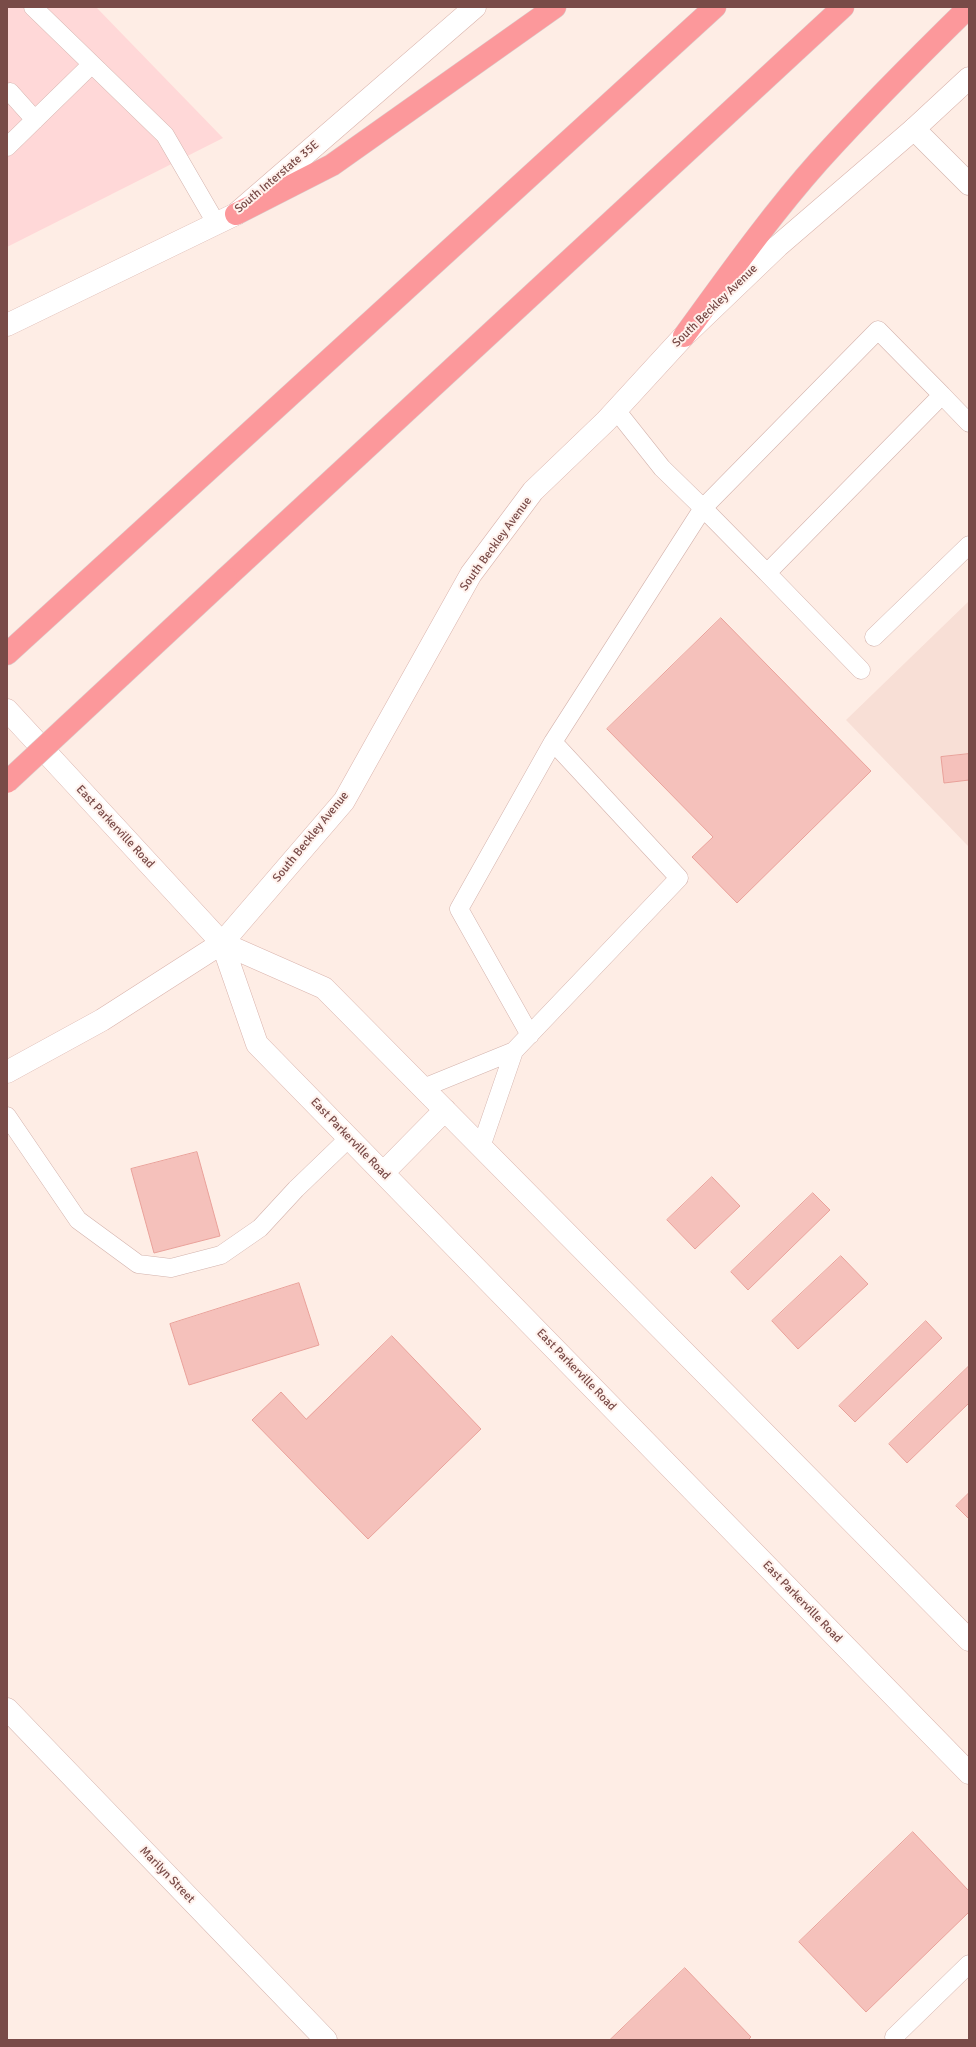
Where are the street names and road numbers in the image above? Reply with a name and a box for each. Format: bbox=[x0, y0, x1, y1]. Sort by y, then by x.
street label: South Interstate 35E bbox=[232, 138, 322, 216]
street label: South Beckley Avenue bbox=[669, 262, 761, 350]
street label: South Beckley Avenue bbox=[457, 494, 535, 594]
street label: East Parkerville Road bbox=[73, 783, 157, 871]
street label: South Beckley Avenue bbox=[270, 789, 352, 885]
street label: East Parkerville Road bbox=[307, 1095, 393, 1183]
street label: East Parkerville Road bbox=[533, 1326, 619, 1414]
street label: East Parkerville Road bbox=[759, 1558, 845, 1646]
street label: Marilyn Street bbox=[136, 1844, 198, 1906]

